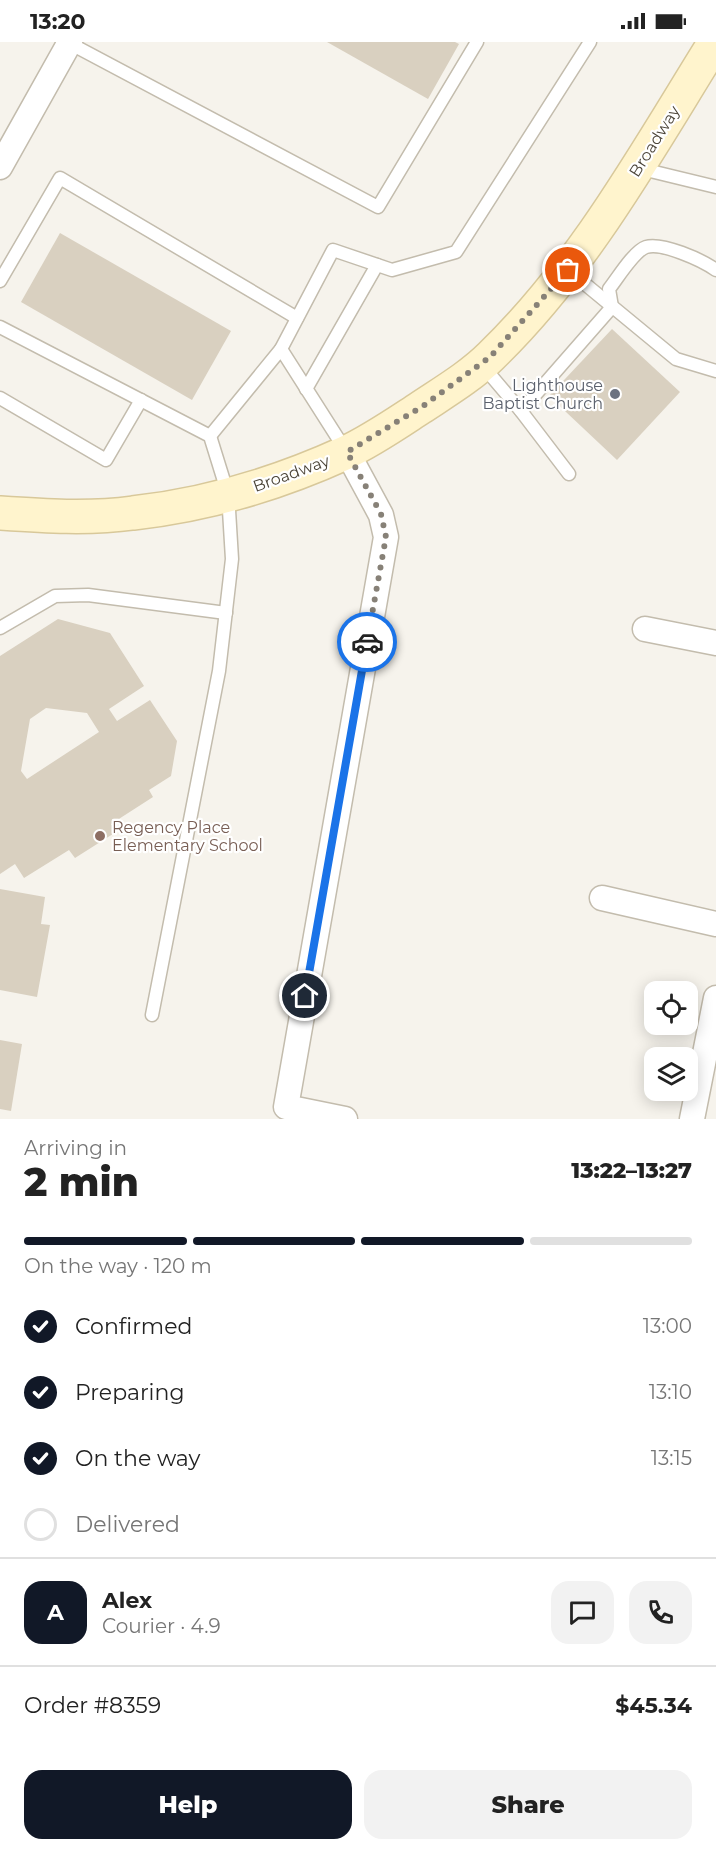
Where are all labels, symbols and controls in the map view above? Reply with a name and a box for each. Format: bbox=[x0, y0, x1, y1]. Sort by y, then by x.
text: 13:20 bbox=[30, 8, 85, 35]
street label: Broadway bbox=[625, 102, 684, 180]
pin bbox=[542, 244, 593, 295]
icon: bag bbox=[551, 253, 584, 286]
place label: Lighthouse Baptist Church bbox=[483, 376, 603, 413]
marker: Lighthouse Baptist Church bbox=[608, 387, 622, 401]
street label: Broadway bbox=[250, 451, 332, 496]
courier bbox=[337, 612, 397, 672]
icon: car bbox=[351, 626, 384, 659]
place label: Regency Place Elementary School bbox=[112, 818, 263, 855]
marker: Regency Place Elementary School bbox=[93, 829, 107, 843]
pin bbox=[279, 970, 330, 1021]
icon: home bbox=[288, 979, 321, 1012]
map controls bbox=[644, 981, 698, 1101]
button: locate bbox=[644, 981, 698, 1035]
button: layers bbox=[644, 1047, 698, 1101]
text: Arriving in bbox=[24, 1136, 127, 1160]
text: 13:22–13:27 bbox=[571, 1157, 692, 1184]
text: 2 min bbox=[24, 1158, 139, 1206]
text: On the way · 120 m bbox=[24, 1254, 212, 1278]
icon: check bbox=[24, 1310, 57, 1343]
text: Confirmed bbox=[75, 1313, 192, 1340]
text: 13:00 bbox=[643, 1314, 692, 1338]
icon: check bbox=[24, 1376, 57, 1409]
text: Preparing bbox=[75, 1379, 184, 1406]
text: 13:10 bbox=[649, 1380, 692, 1404]
icon: check bbox=[24, 1442, 57, 1475]
text: On the way bbox=[75, 1445, 200, 1472]
text: 13:15 bbox=[651, 1446, 692, 1470]
text: Delivered bbox=[75, 1511, 180, 1538]
button: chat bbox=[551, 1581, 614, 1644]
button: phone bbox=[629, 1581, 692, 1644]
text: Alex bbox=[102, 1587, 152, 1614]
text: A bbox=[47, 1599, 64, 1626]
text: Courier · 4.9 bbox=[102, 1614, 221, 1638]
text: Order #8359 bbox=[24, 1692, 161, 1719]
text: $45.34 bbox=[615, 1692, 692, 1719]
button: Help bbox=[24, 1770, 352, 1839]
button: Share bbox=[364, 1770, 692, 1839]

